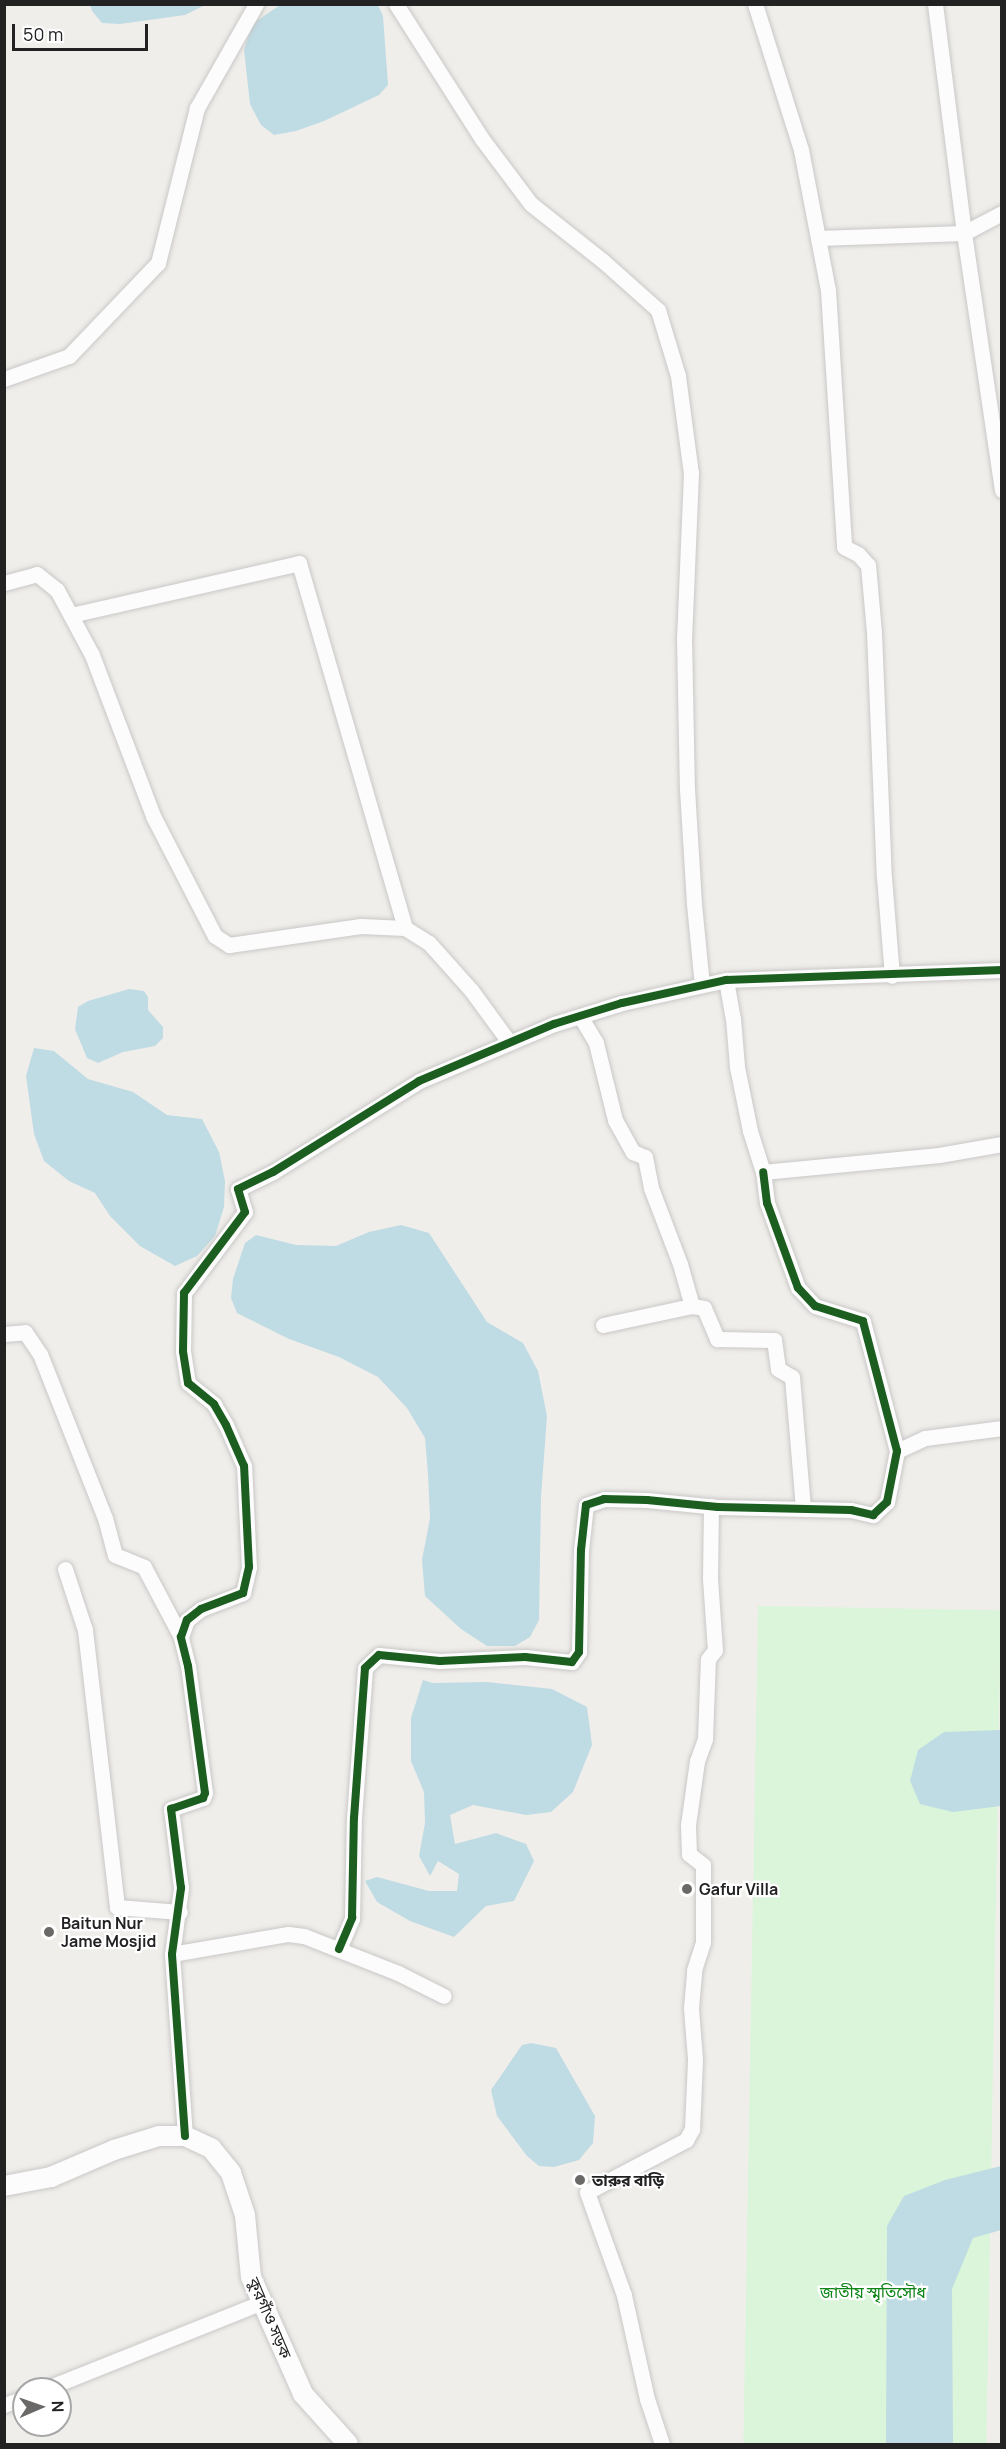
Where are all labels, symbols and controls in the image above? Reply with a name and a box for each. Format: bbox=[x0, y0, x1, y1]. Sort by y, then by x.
scale bar bbox=[15, 12, 152, 50]
text: 50 m bbox=[23, 22, 63, 46]
place label: Gafur Villa bbox=[699, 1879, 778, 1899]
marker: Gafur Villa bbox=[680, 1882, 694, 1896]
place label: Baitun Nur Jame Mosjid bbox=[61, 1913, 156, 1951]
marker: Baitun Nur Jame Mosjid bbox=[42, 1925, 56, 1939]
place label: তারুর বাড়ি bbox=[592, 2170, 664, 2190]
marker: তারুর বাড়ি bbox=[573, 2173, 587, 2187]
street label: কুরগাঁও সড়ক bbox=[244, 2275, 296, 2361]
park label: জাতীয় স্মৃতিসৌধ bbox=[820, 2282, 926, 2302]
north arrow bbox=[12, 2377, 72, 2437]
text: N bbox=[47, 2400, 69, 2413]

